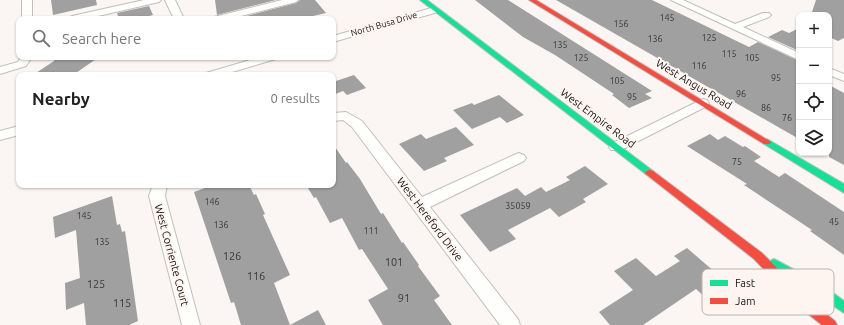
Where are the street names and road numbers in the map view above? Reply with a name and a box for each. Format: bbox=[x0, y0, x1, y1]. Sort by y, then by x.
street label: North Busa Drive bbox=[350, 10, 418, 38]
street label: West Angus Road bbox=[654, 57, 734, 111]
street label: West Empire Road bbox=[558, 86, 638, 150]
street label: West Hereford Drive bbox=[395, 175, 465, 263]
street label: West Corriente Court bbox=[153, 203, 192, 308]

